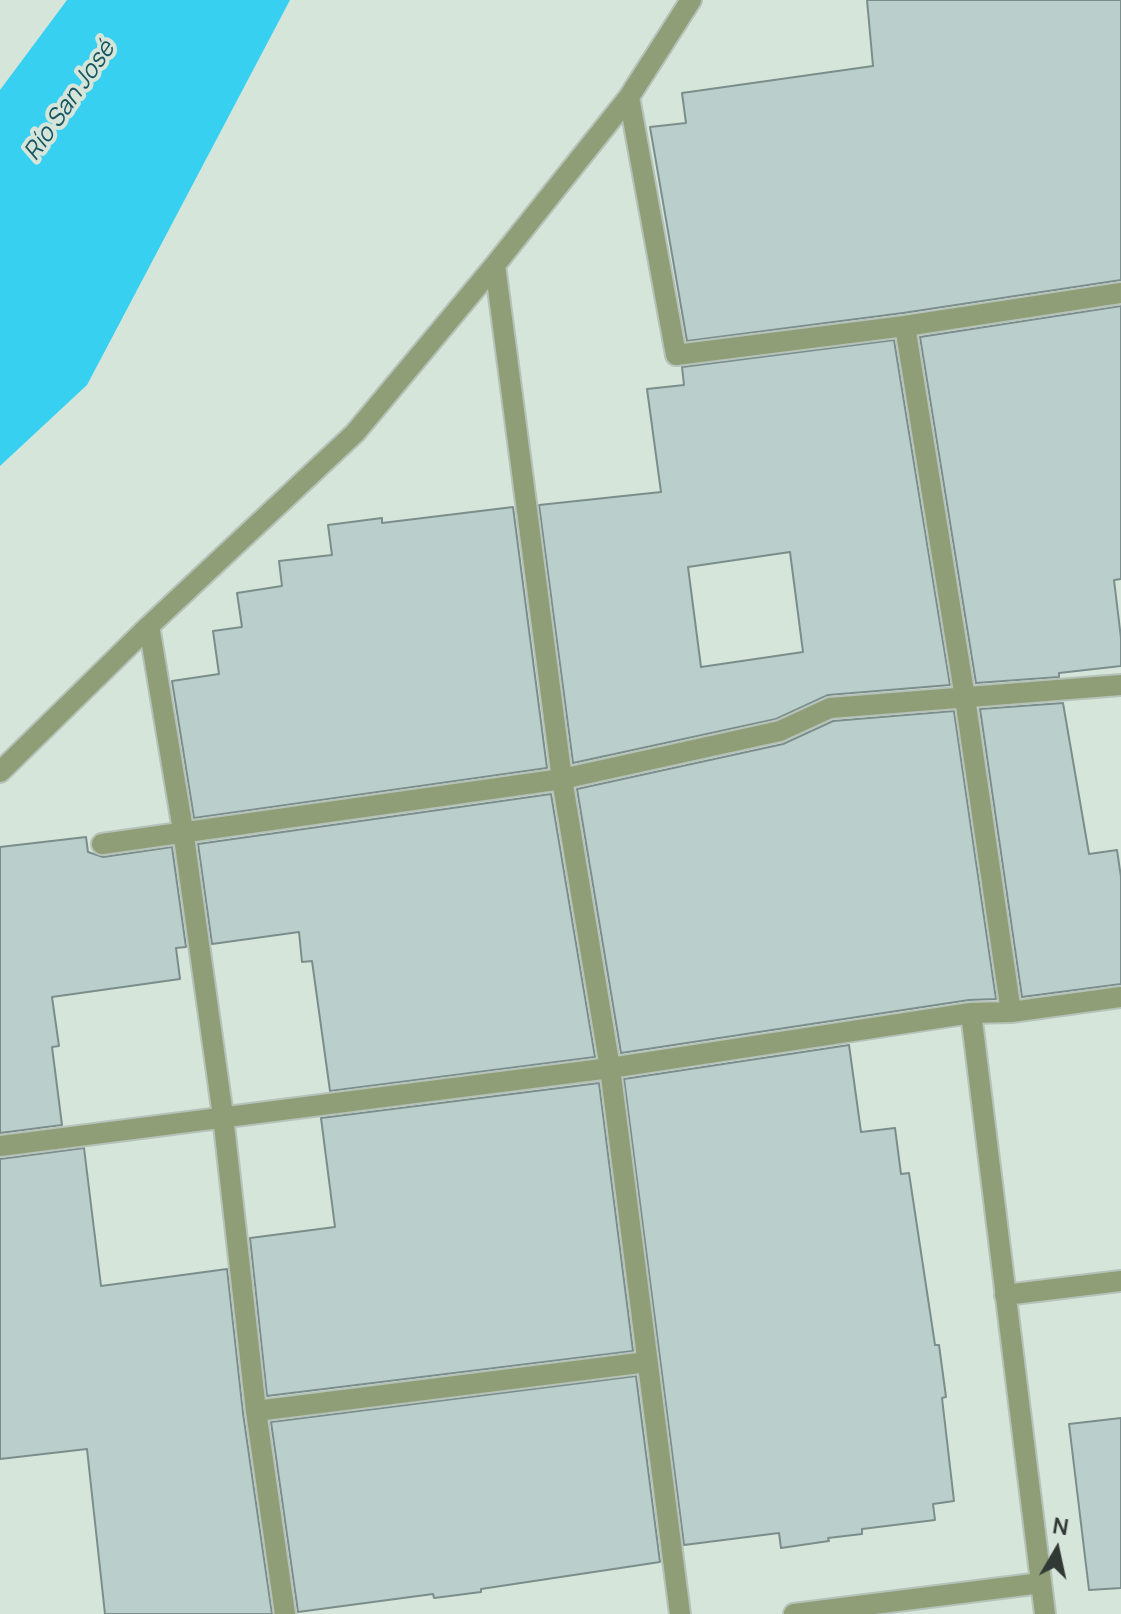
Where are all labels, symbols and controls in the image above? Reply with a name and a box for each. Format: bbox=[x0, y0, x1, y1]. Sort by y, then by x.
water label: Río San José bbox=[18, 36, 122, 166]
north arrow bbox=[1017, 1510, 1097, 1590]
text: N bbox=[1051, 1510, 1071, 1542]

